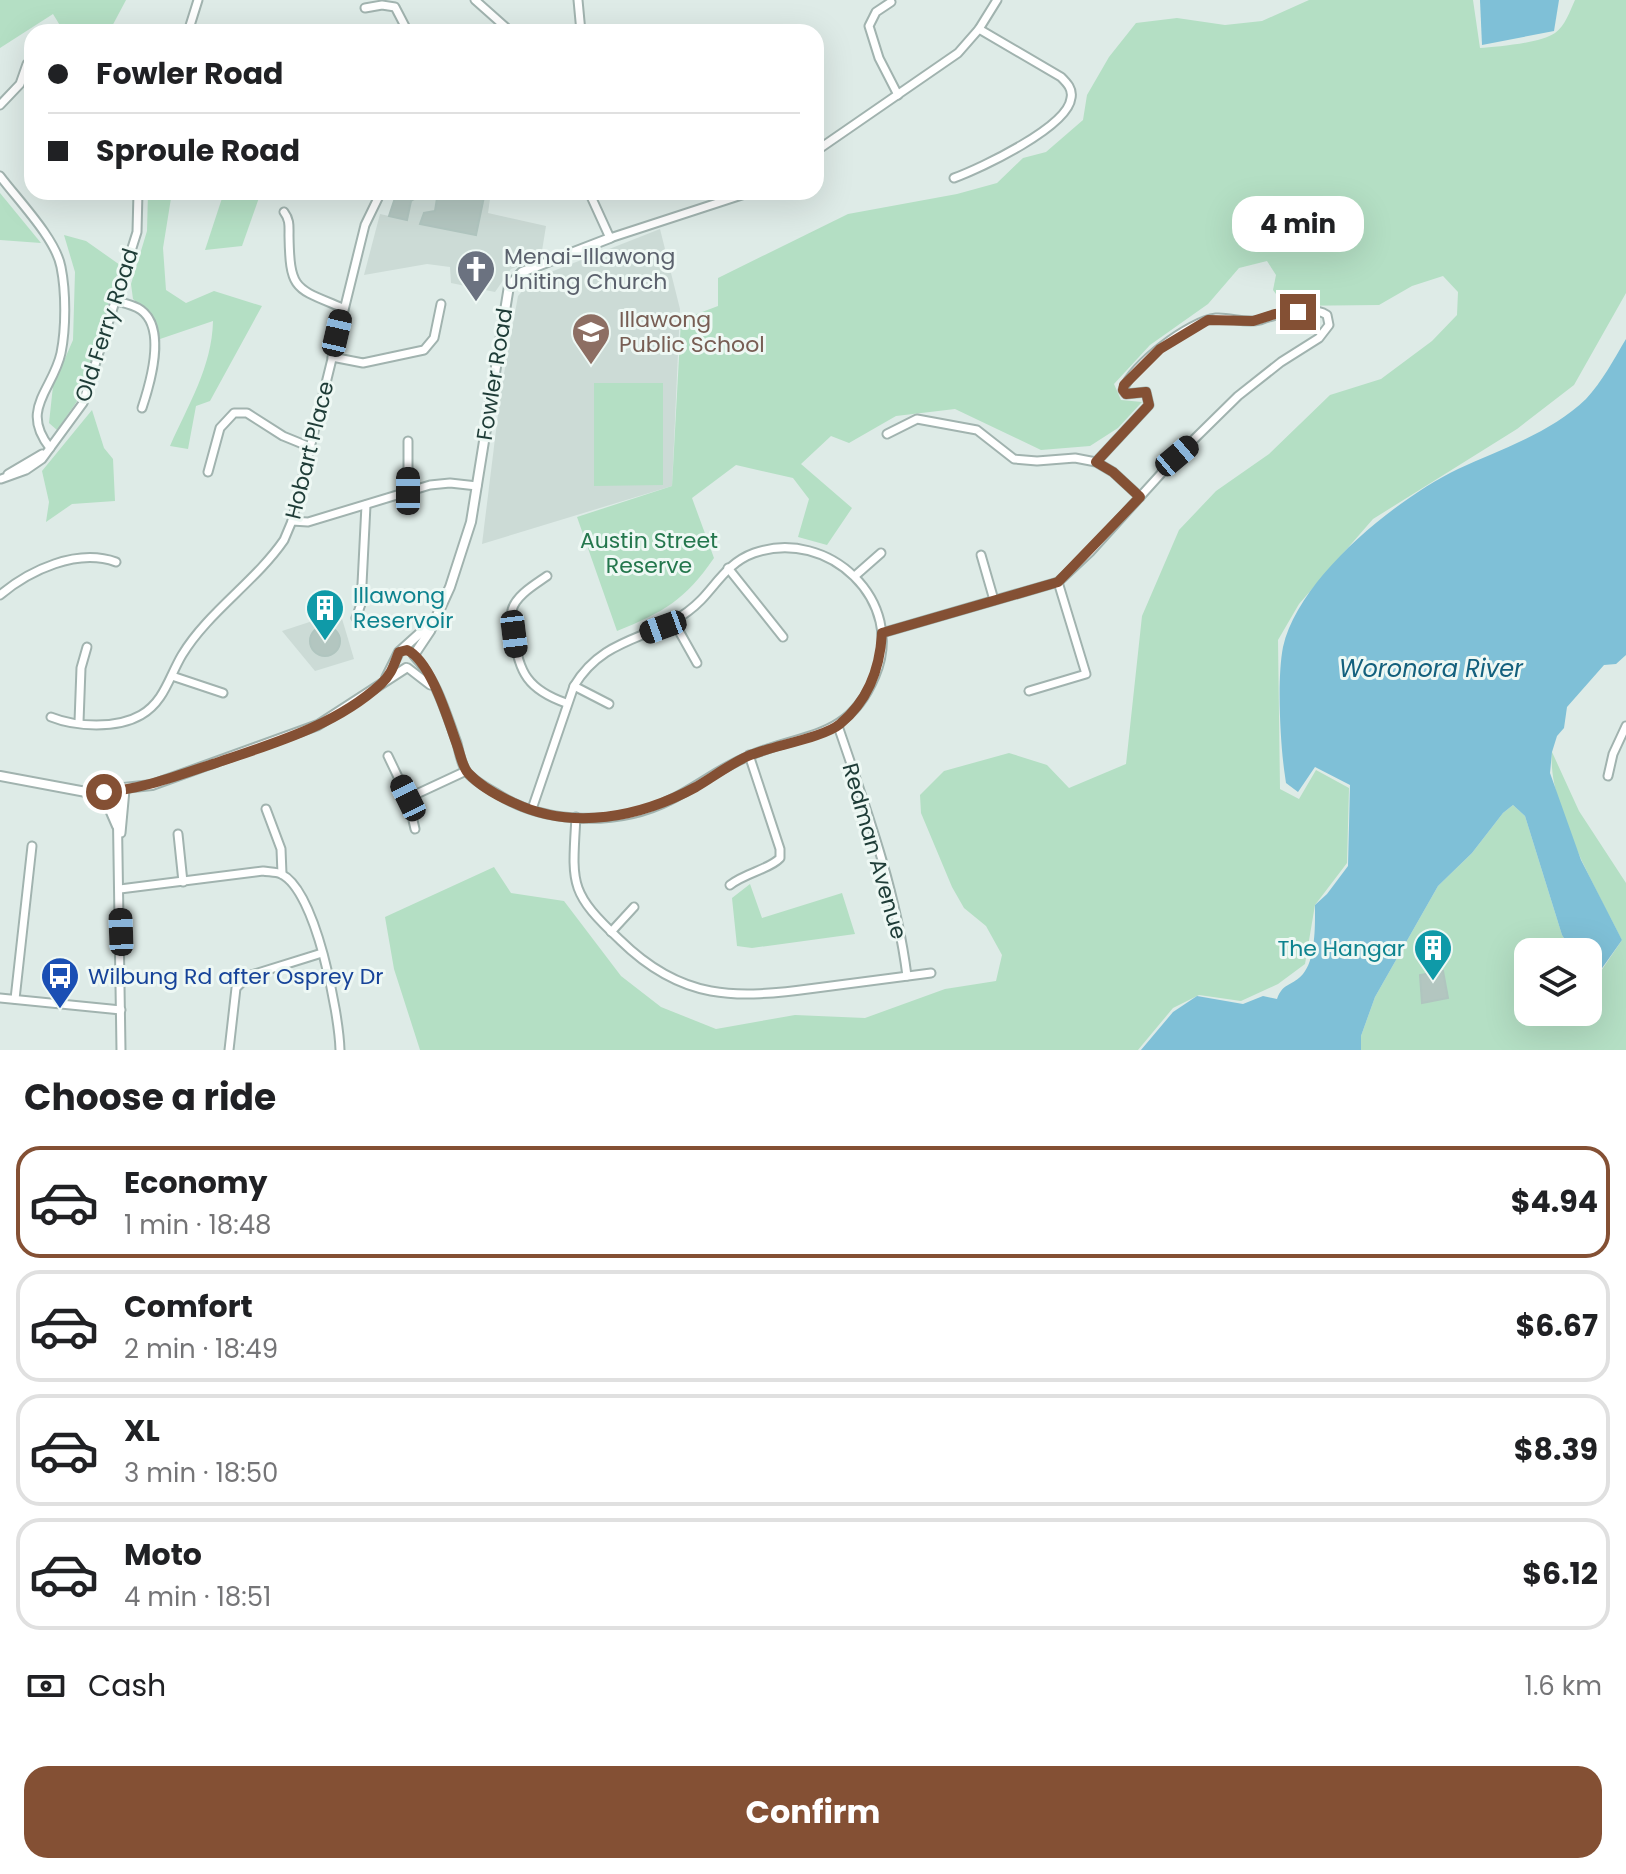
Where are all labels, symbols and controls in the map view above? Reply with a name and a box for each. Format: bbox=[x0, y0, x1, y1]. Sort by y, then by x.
text: Fowler Road bbox=[96, 52, 283, 95]
text: Sproule Road bbox=[96, 129, 300, 172]
callout: 4 min bbox=[1232, 196, 1364, 252]
text: 4 min bbox=[1260, 206, 1336, 242]
place label: Menai-Illawong Uniting Church bbox=[504, 241, 675, 297]
street label: Old Ferry Road bbox=[67, 244, 146, 406]
church icon: Menai-Illawong Uniting Church bbox=[455, 248, 497, 303]
route end bbox=[1280, 294, 1316, 330]
place label: Illawong Public School bbox=[619, 304, 765, 360]
street label: Fowler Road bbox=[469, 306, 520, 442]
car bbox=[320, 307, 354, 359]
school or university icon: Illawong Public School bbox=[570, 311, 612, 366]
street label: Hobart Place bbox=[277, 378, 342, 522]
car bbox=[1151, 431, 1203, 481]
car bbox=[396, 467, 420, 515]
park label: Austin Street Reserve bbox=[580, 525, 718, 581]
place label: Illawong Reservoir bbox=[353, 580, 453, 636]
building icon: Illawong Reservoir bbox=[304, 587, 346, 642]
car bbox=[636, 608, 690, 646]
car bbox=[499, 609, 529, 659]
water label: Woronora River bbox=[1339, 652, 1524, 685]
street label: Redman Avenue bbox=[835, 759, 915, 943]
car bbox=[387, 771, 429, 825]
route start bbox=[86, 774, 122, 810]
car bbox=[108, 908, 134, 956]
building icon: The Hangar bbox=[1412, 927, 1454, 982]
place label: The Hangar bbox=[1277, 933, 1405, 964]
map controls bbox=[1514, 938, 1602, 1026]
button: layers bbox=[1514, 938, 1602, 1026]
bus stop icon: Wilbung Rd after Osprey Dr bbox=[39, 955, 81, 1010]
place label: Wilbung Rd after Osprey Dr bbox=[88, 961, 384, 992]
text: Choose a ride bbox=[24, 1072, 276, 1123]
text: Economy bbox=[124, 1161, 268, 1204]
icon: car bbox=[28, 1166, 100, 1238]
text: $4.94 bbox=[1511, 1180, 1598, 1223]
text: 1 min · 18:48 bbox=[124, 1207, 272, 1243]
text: Comfort bbox=[124, 1285, 253, 1328]
icon: car bbox=[28, 1290, 100, 1362]
text: $6.67 bbox=[1516, 1304, 1598, 1347]
text: 2 min · 18:49 bbox=[124, 1331, 278, 1367]
text: XL bbox=[124, 1409, 160, 1452]
icon: car bbox=[28, 1414, 100, 1486]
text: $8.39 bbox=[1514, 1428, 1598, 1471]
text: 3 min · 18:50 bbox=[124, 1455, 278, 1491]
text: Moto bbox=[124, 1533, 202, 1576]
icon: car bbox=[28, 1538, 100, 1610]
text: $6.12 bbox=[1522, 1552, 1598, 1595]
text: 4 min · 18:51 bbox=[124, 1579, 271, 1615]
icon: cash bbox=[24, 1664, 68, 1708]
text: Cash bbox=[88, 1664, 166, 1707]
text: 1.6 km bbox=[1525, 1668, 1602, 1704]
button: Confirm bbox=[24, 1766, 1602, 1858]

